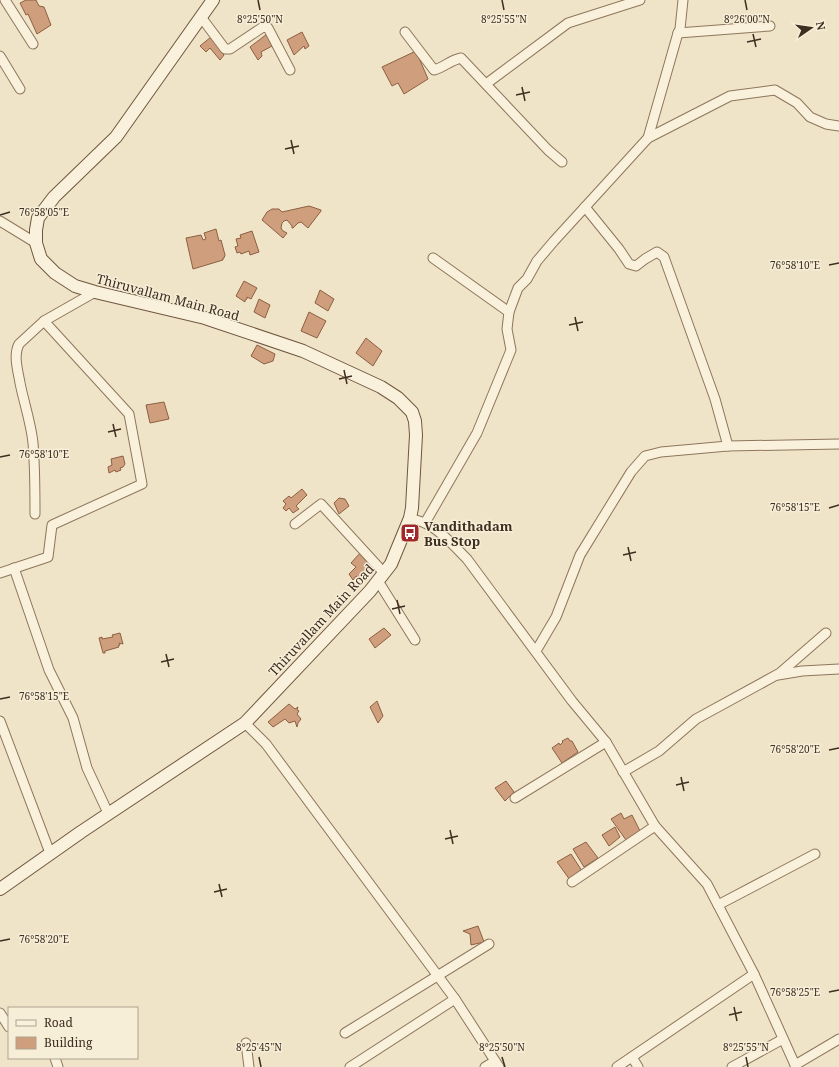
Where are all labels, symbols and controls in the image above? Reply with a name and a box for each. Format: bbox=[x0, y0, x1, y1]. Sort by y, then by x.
north arrow bbox=[791, 8, 831, 48]
text: 8°25'50"N bbox=[237, 12, 283, 26]
text: 8°25'55"N bbox=[481, 12, 527, 26]
text: 8°26'00"N bbox=[724, 12, 770, 26]
text: N bbox=[813, 20, 830, 32]
text: 76°58'05"E bbox=[19, 205, 69, 219]
text: 76°58'10"E bbox=[770, 258, 820, 272]
street label: Thiruvallam Main Road bbox=[94, 269, 242, 325]
text: 76°58'10"E bbox=[19, 447, 69, 461]
text: 76°58'15"E bbox=[770, 500, 820, 514]
place label: Vandithadam Bus Stop bbox=[424, 517, 513, 550]
bus stop icon: Vandithadam Bus Stop bbox=[399, 522, 421, 544]
street label: Thiruvallam Main Road bbox=[264, 560, 378, 680]
text: 76°58'15"E bbox=[19, 689, 69, 703]
text: 76°58'20"E bbox=[770, 742, 820, 756]
text: 76°58'20"E bbox=[19, 932, 69, 946]
text: 76°58'25"E bbox=[770, 985, 820, 999]
legend bbox=[8, 1007, 138, 1059]
text: Road bbox=[44, 1014, 74, 1031]
text: Building bbox=[44, 1034, 93, 1051]
text: 8°25'45"N bbox=[236, 1040, 282, 1054]
text: 8°25'50"N bbox=[479, 1040, 525, 1054]
text: 8°25'55"N bbox=[723, 1040, 769, 1054]

